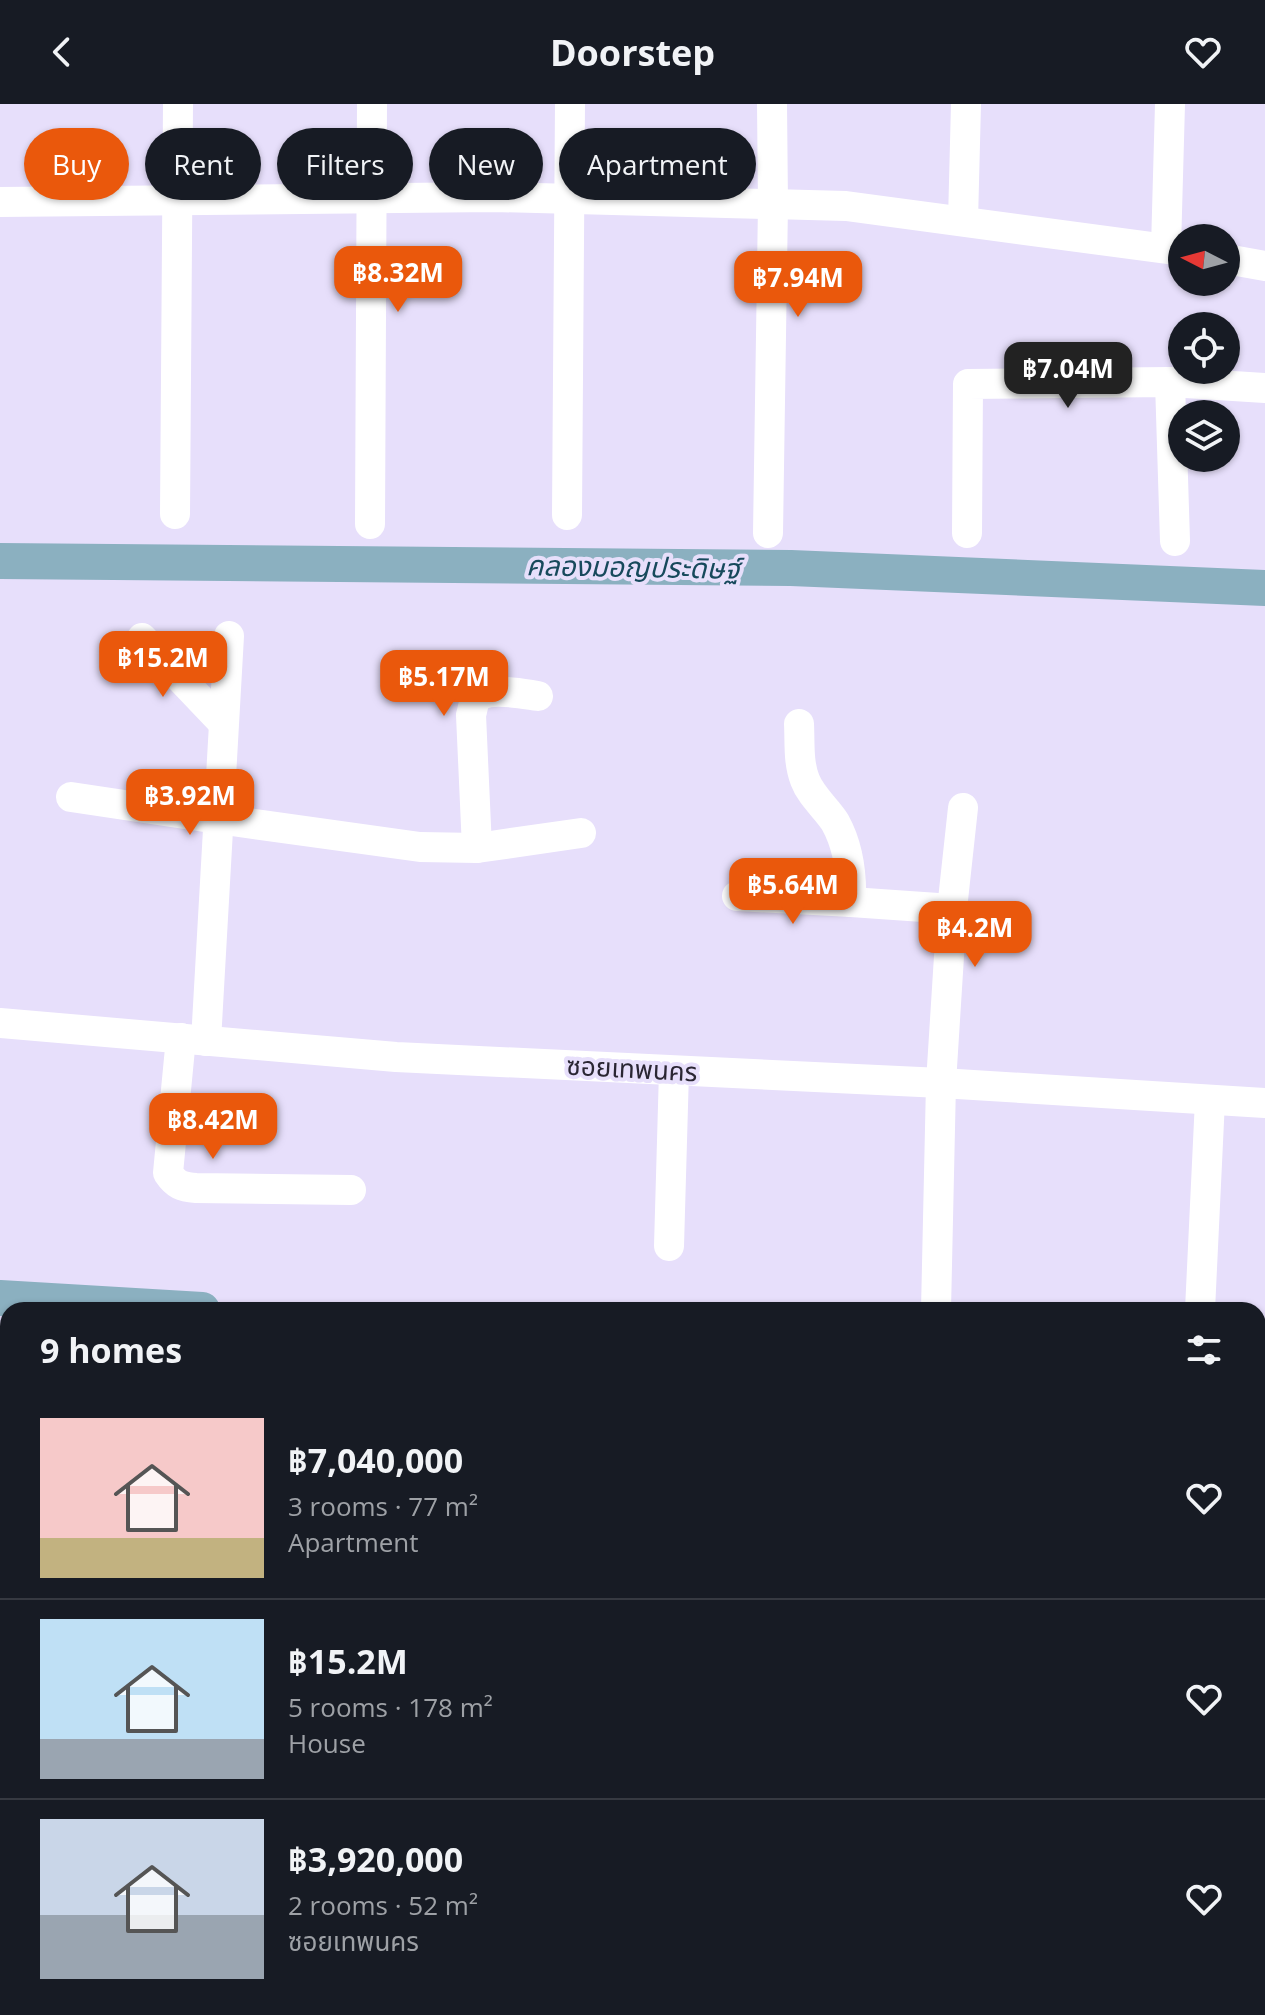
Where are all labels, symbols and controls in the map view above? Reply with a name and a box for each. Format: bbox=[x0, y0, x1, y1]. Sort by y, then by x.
text: Doorstep bbox=[550, 28, 715, 77]
icon: back bbox=[40, 30, 84, 74]
icon: heart bbox=[1181, 30, 1225, 74]
chip: Buy bbox=[24, 128, 129, 200]
chip: Rent bbox=[145, 128, 261, 200]
chip: Filters bbox=[277, 128, 413, 200]
chip: New bbox=[429, 128, 543, 200]
chip: Apartment bbox=[559, 128, 756, 200]
north arrow bbox=[1168, 224, 1240, 296]
map controls bbox=[1168, 224, 1240, 472]
pin: ฿8.32M bbox=[333, 246, 463, 314]
pin: ฿7.94M bbox=[733, 251, 863, 319]
text: ฿8.32M bbox=[352, 254, 444, 290]
text: ฿7.94M bbox=[752, 259, 844, 295]
button: locate bbox=[1168, 312, 1240, 384]
pin: ฿7.04M bbox=[1003, 342, 1133, 410]
text: ฿7.04M bbox=[1022, 350, 1114, 386]
button: layers bbox=[1168, 400, 1240, 472]
water label: คลองมอญประดิษฐ์ bbox=[526, 545, 745, 587]
pin: ฿15.2M bbox=[98, 631, 228, 699]
text: ฿15.2M bbox=[117, 639, 209, 675]
pin: ฿5.17M bbox=[379, 650, 509, 718]
text: ฿5.17M bbox=[398, 658, 490, 694]
pin: ฿3.92M bbox=[125, 769, 255, 837]
text: ฿3.92M bbox=[144, 777, 236, 813]
pin: ฿5.64M bbox=[728, 858, 858, 926]
text: ฿5.64M bbox=[747, 866, 839, 902]
pin: ฿4.2M bbox=[919, 901, 1031, 969]
text: ฿4.2M bbox=[937, 909, 1013, 945]
street label: ซอยเทพนคร bbox=[566, 1047, 698, 1089]
pin: ฿8.42M bbox=[148, 1093, 278, 1161]
text: ฿8.42M bbox=[167, 1101, 259, 1137]
text: 9 homes bbox=[40, 1327, 182, 1373]
icon: filters bbox=[1182, 1328, 1226, 1372]
text: ฿7,040,000 bbox=[288, 1437, 463, 1483]
icon: home bbox=[104, 1450, 200, 1546]
icon: heart bbox=[1182, 1476, 1226, 1520]
text: 3 rooms · 77 m² bbox=[288, 1488, 478, 1524]
text: Apartment bbox=[288, 1524, 419, 1560]
text: ฿15.2M bbox=[288, 1638, 408, 1684]
icon: home bbox=[104, 1651, 200, 1747]
icon: heart bbox=[1182, 1677, 1226, 1721]
text: 5 rooms · 178 m² bbox=[288, 1689, 493, 1725]
text: House bbox=[288, 1725, 366, 1761]
text: ฿3,920,000 bbox=[288, 1836, 463, 1882]
icon: home bbox=[104, 1851, 200, 1947]
icon: heart bbox=[1182, 1877, 1226, 1921]
text: 2 rooms · 52 m² bbox=[288, 1887, 478, 1923]
text: ซอยเทพนคร bbox=[288, 1923, 419, 1959]

